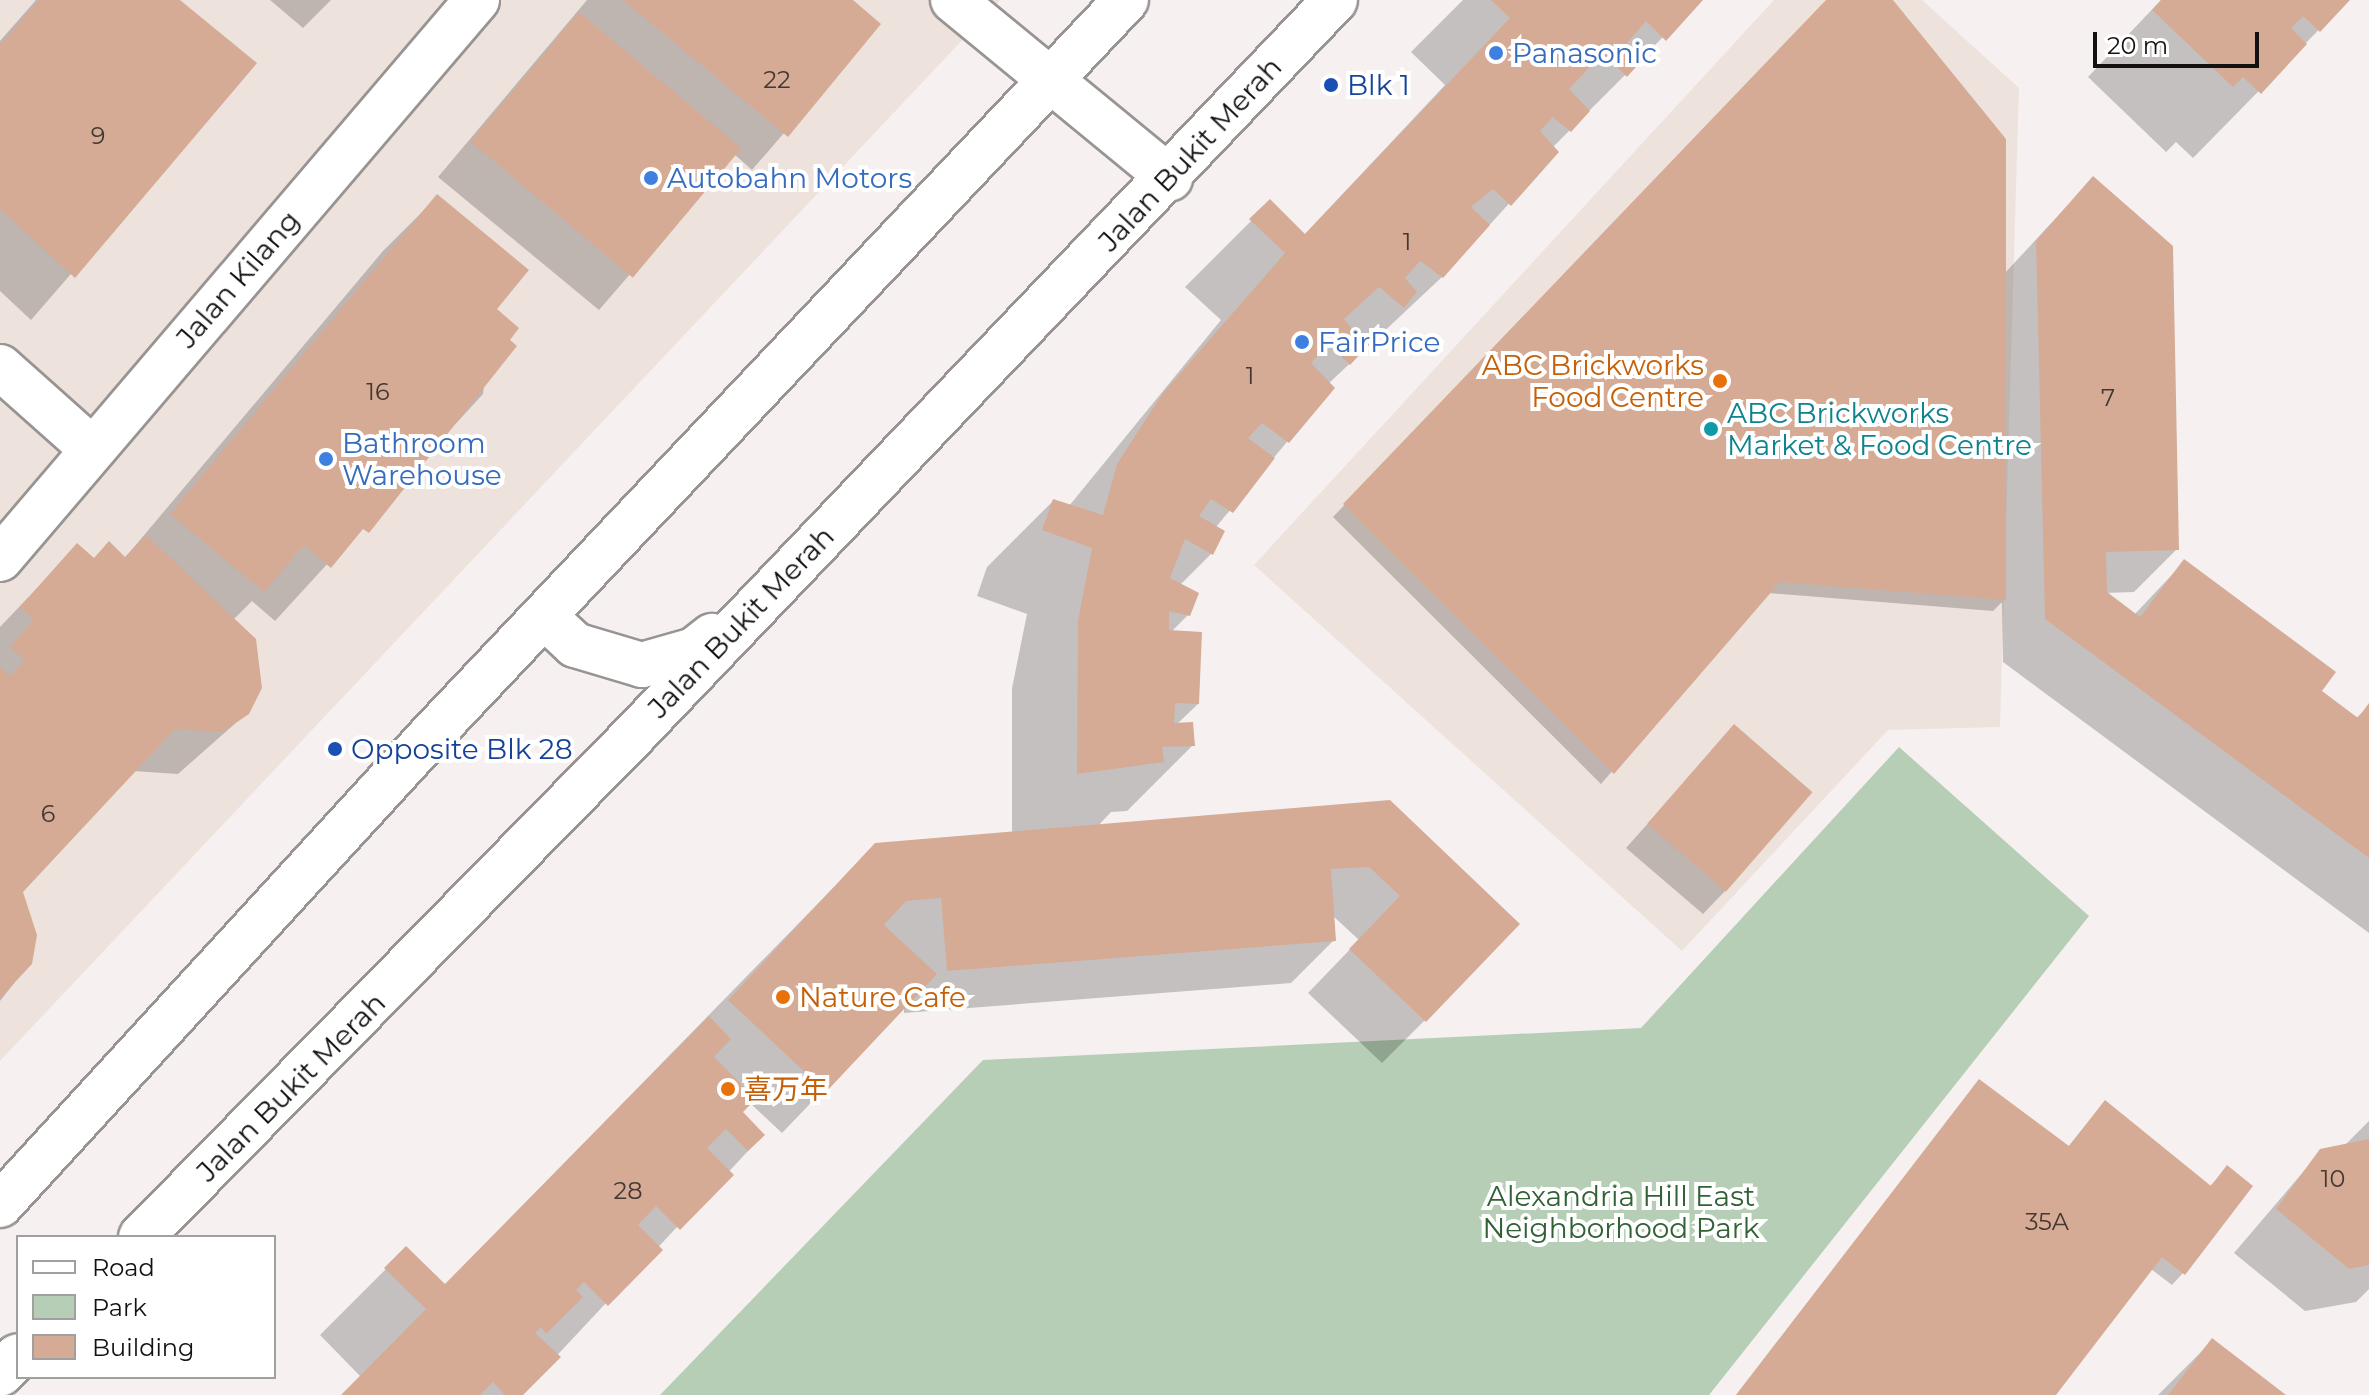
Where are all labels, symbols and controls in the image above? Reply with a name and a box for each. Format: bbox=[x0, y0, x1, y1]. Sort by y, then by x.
scale bar bbox=[2097, 16, 2263, 66]
text: 20 m bbox=[2107, 31, 2168, 60]
place label: Panasonic bbox=[1512, 36, 1657, 70]
marker: Panasonic bbox=[1487, 44, 1505, 62]
street label: Jalan Bukit Merah bbox=[1092, 50, 1288, 258]
house number: 22 bbox=[763, 66, 791, 94]
place label: Blk 1 bbox=[1347, 68, 1410, 102]
marker: Blk 1 bbox=[1322, 76, 1340, 94]
house number: 9 bbox=[91, 122, 105, 150]
place label: Autobahn Motors bbox=[667, 161, 912, 195]
marker: Autobahn Motors bbox=[642, 169, 660, 187]
street label: Jalan Kilang bbox=[169, 204, 307, 354]
house number: 1 bbox=[1403, 228, 1411, 256]
place label: FairPrice bbox=[1318, 325, 1440, 359]
marker: FairPrice bbox=[1293, 333, 1311, 351]
place label: ABC Brickworks Food Centre bbox=[1482, 348, 1704, 414]
house number: 1 bbox=[1246, 362, 1254, 390]
marker: ABC Brickworks Food Centre bbox=[1711, 372, 1729, 390]
house number: 16 bbox=[366, 378, 390, 406]
house number: 7 bbox=[2101, 384, 2115, 412]
place label: ABC Brickworks Market & Food Centre bbox=[1727, 396, 2032, 462]
marker: ABC Brickworks Market & Food Centre bbox=[1702, 420, 1720, 438]
place label: Bathroom Warehouse bbox=[342, 426, 502, 492]
marker: Bathroom Warehouse bbox=[317, 450, 335, 468]
street label: Jalan Bukit Merah bbox=[641, 519, 841, 725]
place label: Opposite Blk 28 bbox=[351, 732, 573, 766]
marker: Opposite Blk 28 bbox=[326, 740, 344, 758]
house number: 6 bbox=[41, 800, 55, 828]
place label: Nature Cafe bbox=[799, 980, 966, 1014]
street label: Jalan Bukit Merah bbox=[190, 986, 392, 1188]
marker: Nature Cafe bbox=[774, 988, 792, 1006]
place label: 喜万年 bbox=[744, 1072, 828, 1106]
marker: 喜万年 bbox=[719, 1080, 737, 1098]
house number: 10 bbox=[2321, 1165, 2345, 1193]
house number: 28 bbox=[614, 1177, 642, 1205]
park label: Alexandria Hill East Neighborhood Park bbox=[1482, 1179, 1760, 1245]
house number: 35A bbox=[2025, 1208, 2069, 1236]
legend bbox=[16, 1235, 276, 1379]
text: Road bbox=[92, 1253, 155, 1282]
text: Park bbox=[92, 1293, 147, 1322]
text: Building bbox=[92, 1333, 195, 1362]

